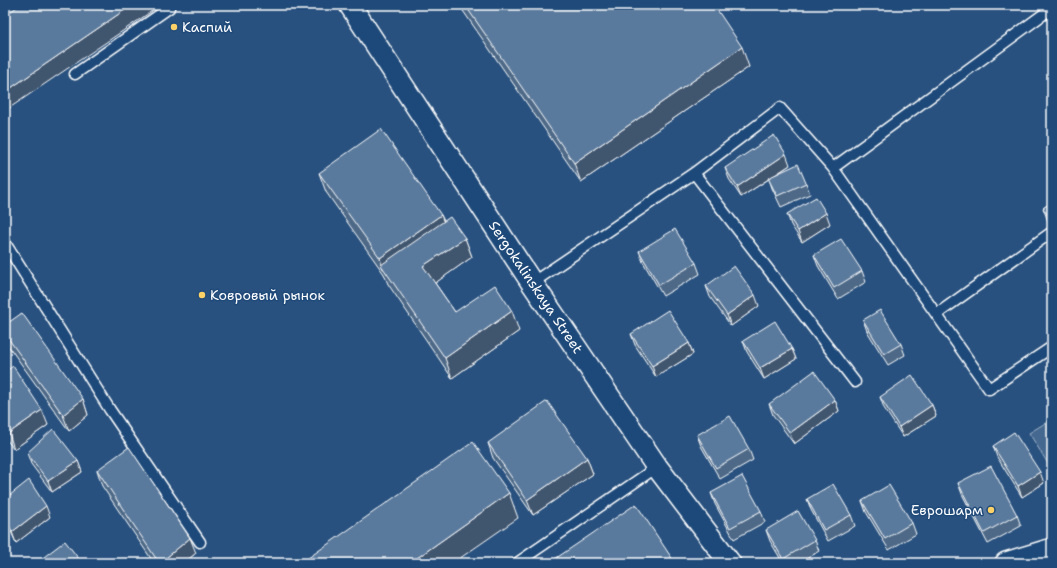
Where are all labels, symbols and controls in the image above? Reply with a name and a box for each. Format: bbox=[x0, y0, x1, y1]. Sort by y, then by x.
place label: Каспий bbox=[182, 18, 232, 36]
marker: Каспий bbox=[169, 22, 179, 32]
street label: Sergokalinskaya Street bbox=[485, 217, 587, 357]
place label: Ковровый рынок bbox=[210, 286, 325, 304]
marker: Ковровый рынок bbox=[197, 290, 207, 300]
place label: Еврошарм bbox=[911, 501, 983, 519]
marker: Еврошарм bbox=[986, 505, 996, 515]

